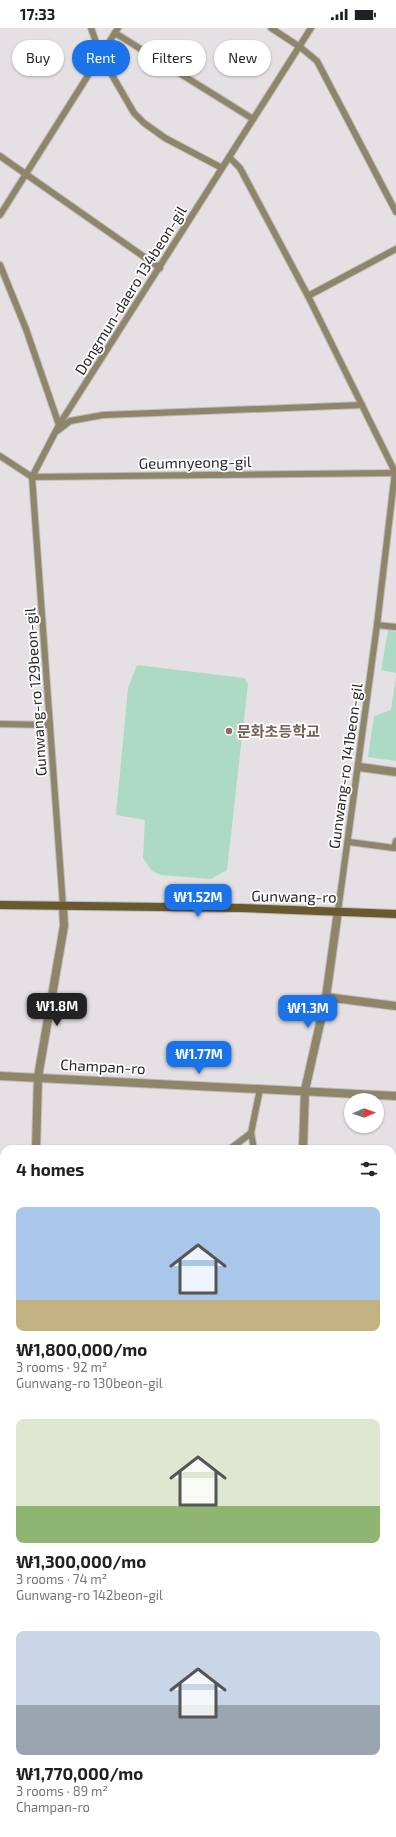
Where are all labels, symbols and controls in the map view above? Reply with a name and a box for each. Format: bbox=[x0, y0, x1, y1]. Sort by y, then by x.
text: 17:33 bbox=[20, 5, 55, 23]
chip: Buy bbox=[12, 40, 64, 76]
chip: Rent bbox=[72, 40, 130, 76]
chip: Filters bbox=[138, 40, 206, 76]
chip: New bbox=[214, 40, 271, 76]
street label: Dongmun-daero 134beon-gil bbox=[70, 202, 190, 378]
street label: Geumnyeong-gil bbox=[139, 452, 252, 472]
street label: Gunwang-ro 129beon-gil bbox=[20, 607, 50, 777]
street label: Gunwang-ro 141beon-gil bbox=[324, 682, 366, 850]
place label: 문화초등학교 bbox=[237, 722, 320, 740]
marker: 문화초등학교 bbox=[224, 726, 234, 736]
pin: ₩1.52M bbox=[165, 884, 231, 918]
street label: Gunwang-ro bbox=[251, 886, 337, 906]
text: ₩1.52M bbox=[174, 889, 222, 905]
pin: ₩1.8M bbox=[29, 993, 85, 1027]
pin: ₩1.3M bbox=[280, 995, 336, 1029]
text: ₩1.8M bbox=[36, 998, 78, 1014]
text: ₩1.3M bbox=[287, 1000, 329, 1016]
pin: ₩1.77M bbox=[166, 1041, 232, 1075]
text: ₩1.77M bbox=[175, 1046, 223, 1062]
street label: Champan-ro bbox=[60, 1055, 146, 1077]
north arrow bbox=[344, 1093, 384, 1133]
map controls bbox=[344, 1093, 384, 1133]
icon: filters bbox=[358, 1158, 380, 1180]
text: 4 homes bbox=[16, 1159, 84, 1179]
icon: home bbox=[162, 1233, 234, 1305]
text: ₩1,800,000/mo bbox=[16, 1339, 147, 1359]
text: 3 rooms · 92 m² bbox=[16, 1359, 107, 1375]
text: Gunwang-ro 130beon-gil bbox=[16, 1375, 163, 1391]
icon: home bbox=[162, 1445, 234, 1517]
text: ₩1,300,000/mo bbox=[16, 1551, 146, 1571]
text: 3 rooms · 74 m² bbox=[16, 1571, 107, 1587]
text: Gunwang-ro 142beon-gil bbox=[16, 1587, 163, 1603]
icon: home bbox=[162, 1657, 234, 1729]
text: ₩1,770,000/mo bbox=[16, 1763, 143, 1783]
text: 3 rooms · 89 m² bbox=[16, 1783, 108, 1799]
text: Champan-ro bbox=[16, 1799, 90, 1815]

